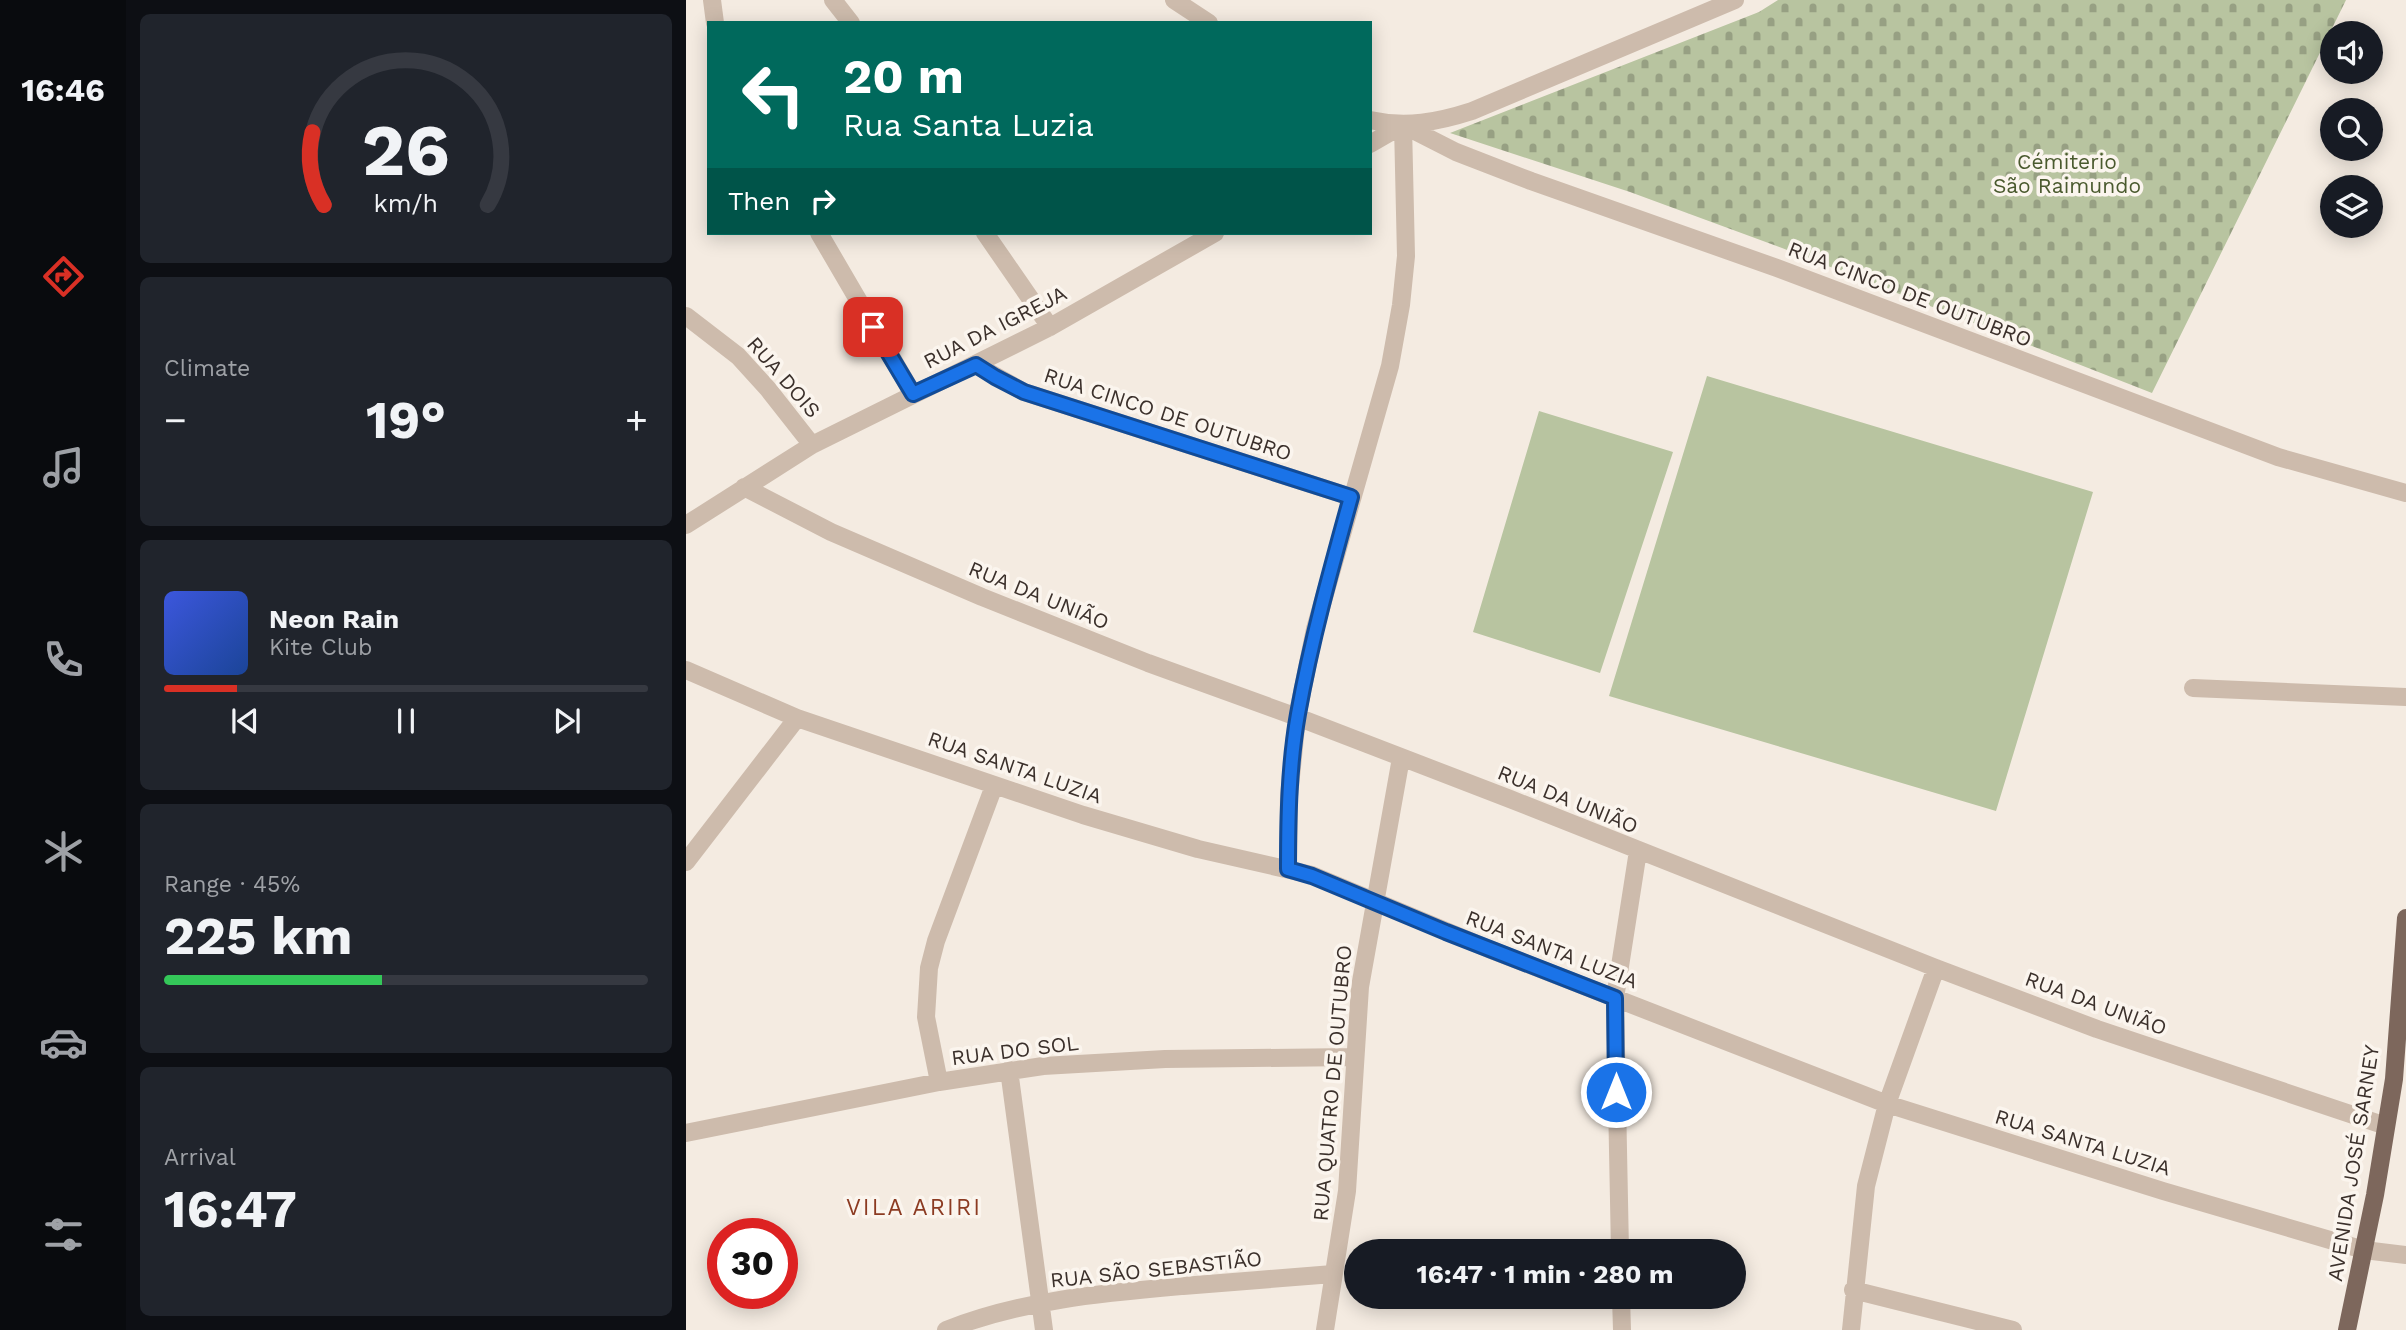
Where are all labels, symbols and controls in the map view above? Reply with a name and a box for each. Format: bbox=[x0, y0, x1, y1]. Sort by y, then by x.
map controls bbox=[2320, 21, 2383, 238]
button: sound bbox=[2320, 21, 2383, 84]
text: 20 m bbox=[843, 47, 964, 105]
icon: left bbox=[728, 49, 819, 140]
text: 16:46 bbox=[21, 71, 105, 109]
button: search bbox=[2320, 98, 2383, 161]
text: Rua Santa Luzia bbox=[843, 106, 1094, 144]
text: 26 bbox=[362, 107, 450, 193]
park label: Cémiterio São Raimundo bbox=[1993, 149, 2141, 198]
button: layers bbox=[2320, 175, 2383, 238]
icon: right bbox=[804, 182, 842, 220]
text: Then bbox=[728, 186, 790, 216]
text: km/h bbox=[374, 188, 438, 217]
street label: RUA CINCO DE OUTUBRO bbox=[1785, 236, 2035, 352]
icon: directions bbox=[39, 252, 88, 301]
street label: RUA DA IGREJA bbox=[919, 280, 1071, 374]
pin bbox=[843, 297, 903, 357]
icon: arrive bbox=[854, 308, 892, 346]
street label: RUA DOIS bbox=[742, 331, 826, 423]
text: Climate bbox=[164, 355, 250, 382]
street label: RUA CINCO DE OUTUBRO bbox=[1041, 362, 1295, 466]
text: 19° bbox=[366, 390, 446, 451]
text: − bbox=[164, 398, 187, 442]
text: + bbox=[625, 398, 648, 442]
icon: music bbox=[39, 443, 88, 492]
street label: RUA DA UNIÃO bbox=[965, 556, 1113, 634]
text: Neon Rain bbox=[269, 604, 399, 634]
text: Kite Club bbox=[269, 634, 372, 661]
icon: phone bbox=[39, 635, 88, 684]
icon: previous bbox=[226, 702, 264, 740]
icon: pause bbox=[387, 702, 425, 740]
icon: next bbox=[548, 702, 586, 740]
street label: RUA SANTA LUZIA bbox=[925, 725, 1105, 809]
street label: RUA DA UNIÃO bbox=[1494, 760, 1642, 838]
icon: climate bbox=[39, 827, 88, 876]
text: Range · 45% bbox=[164, 871, 300, 898]
street label: RUA SANTA LUZIA bbox=[1462, 905, 1642, 993]
text: 225 km bbox=[164, 906, 352, 967]
street label: RUA QUATRO DE OUTUBRO bbox=[1307, 944, 1357, 1222]
street label: RUA DA UNIÃO bbox=[2022, 966, 2170, 1040]
icon: car bbox=[39, 1018, 88, 1067]
street label: RUA DO SOL bbox=[950, 1030, 1080, 1070]
street label: AVENIDA JOSÉ SARNEY bbox=[2322, 1043, 2384, 1283]
position arrow bbox=[1579, 1055, 1653, 1129]
street label: RUA SANTA LUZIA bbox=[1992, 1103, 2174, 1181]
text: Arrival bbox=[164, 1144, 236, 1171]
text: 16:47 bbox=[164, 1179, 297, 1240]
district label: VILA ARIRI bbox=[846, 1194, 982, 1221]
icon: filters bbox=[39, 1210, 88, 1259]
speed limit sign: 30 bbox=[707, 1218, 798, 1309]
street label: RUA SÃO SEBASTIÃO bbox=[1049, 1245, 1263, 1293]
text: 16:47 · 1 min · 280 m bbox=[1417, 1259, 1673, 1289]

